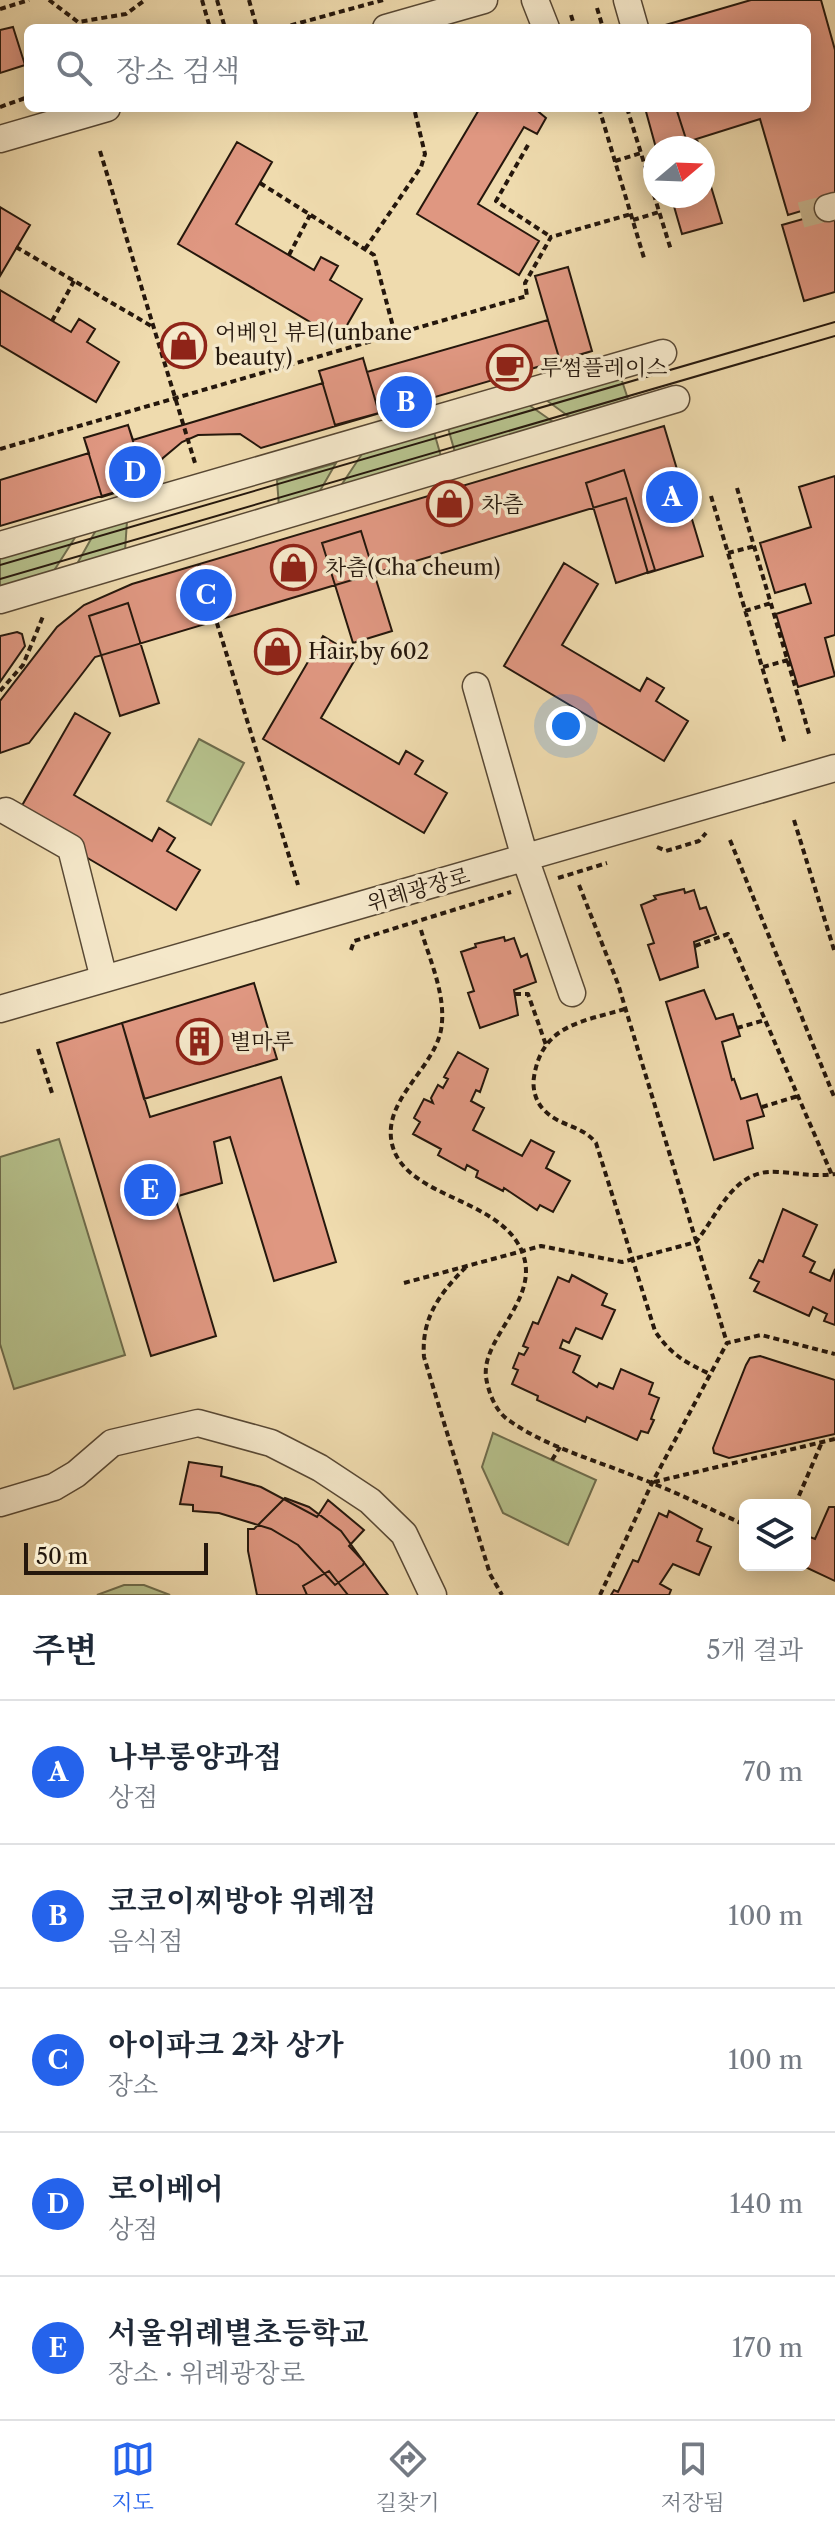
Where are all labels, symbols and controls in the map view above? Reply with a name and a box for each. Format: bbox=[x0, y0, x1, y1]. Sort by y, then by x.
search box bbox=[24, 24, 811, 112]
icon: search bbox=[52, 46, 96, 90]
text: 장소 검색 bbox=[116, 52, 240, 89]
north arrow bbox=[643, 136, 715, 208]
place label: 어베인 뷰티(unbane beauty) bbox=[215, 319, 412, 371]
shop icon: 어베인 뷰티(unbane beauty) bbox=[160, 321, 208, 369]
cafe icon: 투썸플레이스 bbox=[485, 343, 533, 391]
place label: 투썸플레이스 bbox=[540, 354, 668, 381]
pin: B bbox=[380, 372, 432, 432]
pin: D bbox=[109, 442, 161, 502]
pin: A bbox=[646, 467, 698, 527]
shop icon: 차츰 bbox=[426, 480, 474, 528]
place label: 차츰 bbox=[481, 491, 524, 518]
shop icon: 차츰(Cha cheum) bbox=[270, 543, 318, 591]
place label: 차츰(Cha cheum) bbox=[325, 554, 500, 581]
pin: C bbox=[180, 565, 232, 625]
shop icon: Hair by 602 bbox=[253, 627, 301, 675]
place label: Hair by 602 bbox=[308, 638, 429, 665]
your location bbox=[546, 706, 586, 746]
street label: 위례광장로 bbox=[363, 862, 473, 917]
building icon: 별마루 bbox=[175, 1017, 223, 1065]
place label: 별마루 bbox=[230, 1028, 294, 1055]
pin: E bbox=[124, 1160, 176, 1220]
map controls bbox=[739, 1499, 811, 1571]
button: layers bbox=[739, 1499, 811, 1571]
scale bar bbox=[24, 1539, 208, 1575]
text: 50 m bbox=[36, 1543, 88, 1570]
text: 주변 bbox=[32, 1629, 98, 1671]
text: 5개 결과 bbox=[707, 1634, 803, 1666]
text: 나부롱양과점 bbox=[108, 1738, 282, 1775]
text: A bbox=[48, 1756, 68, 1788]
text: 70 m bbox=[743, 1756, 803, 1788]
text: 상점 bbox=[108, 1781, 158, 1813]
text: 코코이찌방야 위례점 bbox=[108, 1882, 376, 1919]
text: B bbox=[48, 1900, 68, 1932]
text: 100 m bbox=[728, 1900, 803, 1932]
text: 음식점 bbox=[108, 1925, 183, 1957]
text: 아이파크 2차 상가 bbox=[108, 2026, 344, 2063]
text: C bbox=[48, 2044, 68, 2076]
text: 100 m bbox=[728, 2044, 803, 2076]
text: 장소 bbox=[108, 2069, 158, 2101]
text: 로이베어 bbox=[108, 2170, 224, 2207]
text: D bbox=[47, 2188, 69, 2220]
text: 140 m bbox=[729, 2188, 803, 2220]
text: 상점 bbox=[108, 2213, 158, 2245]
text: 서울위례별초등학교 bbox=[108, 2314, 369, 2351]
text: E bbox=[49, 2332, 67, 2364]
text: 170 m bbox=[732, 2332, 803, 2364]
text: 장소 · 위례광장로 bbox=[108, 2357, 305, 2389]
tab: 지도 bbox=[111, 2437, 155, 2516]
tab: 길찾기 bbox=[376, 2437, 440, 2516]
tab: 저장됨 bbox=[661, 2437, 724, 2516]

